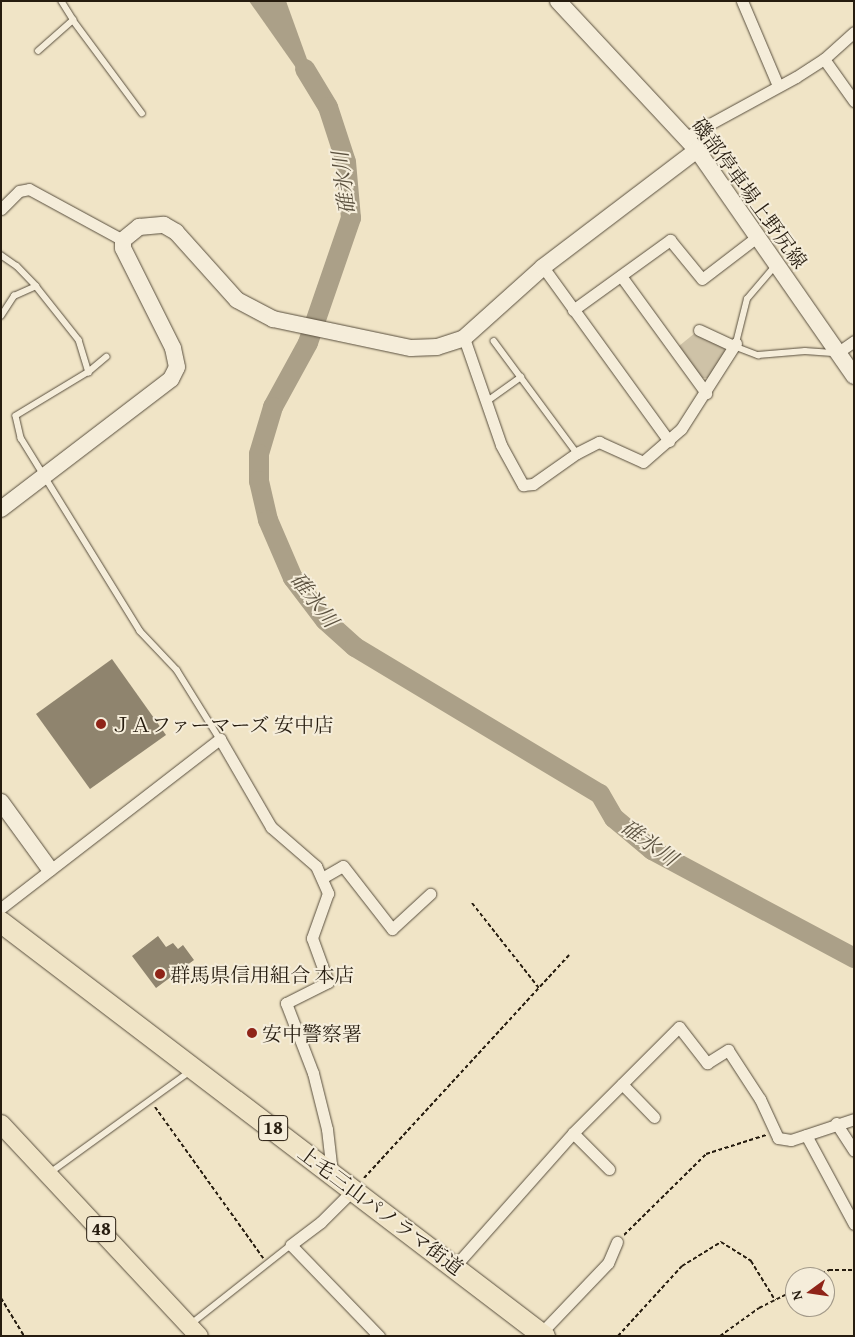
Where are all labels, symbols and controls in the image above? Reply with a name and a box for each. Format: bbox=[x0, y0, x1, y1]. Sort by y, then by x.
street label: 磯部停車場上野尻線 bbox=[687, 113, 813, 273]
water label: 碓氷川 bbox=[328, 150, 360, 216]
water label: 碓氷川 bbox=[285, 567, 343, 633]
place label: ＪＡファーマーズ 安中店 bbox=[111, 712, 335, 736]
marker: ＪＡファーマーズ 安中店 bbox=[95, 718, 107, 730]
water label: 碓氷川 bbox=[616, 815, 682, 871]
place label: 群馬県信用組合 本店 bbox=[170, 962, 354, 986]
marker: 群馬県信用組合 本店 bbox=[154, 968, 166, 980]
place label: 安中警察署 bbox=[262, 1021, 362, 1045]
marker: 安中警察署 bbox=[246, 1027, 258, 1039]
road number: 18 bbox=[258, 1112, 288, 1144]
street label: 上毛三山パノラマ街道 bbox=[294, 1140, 468, 1280]
road number: 48 bbox=[86, 1212, 116, 1246]
north arrow bbox=[785, 1267, 835, 1317]
text: N bbox=[786, 1288, 807, 1302]

